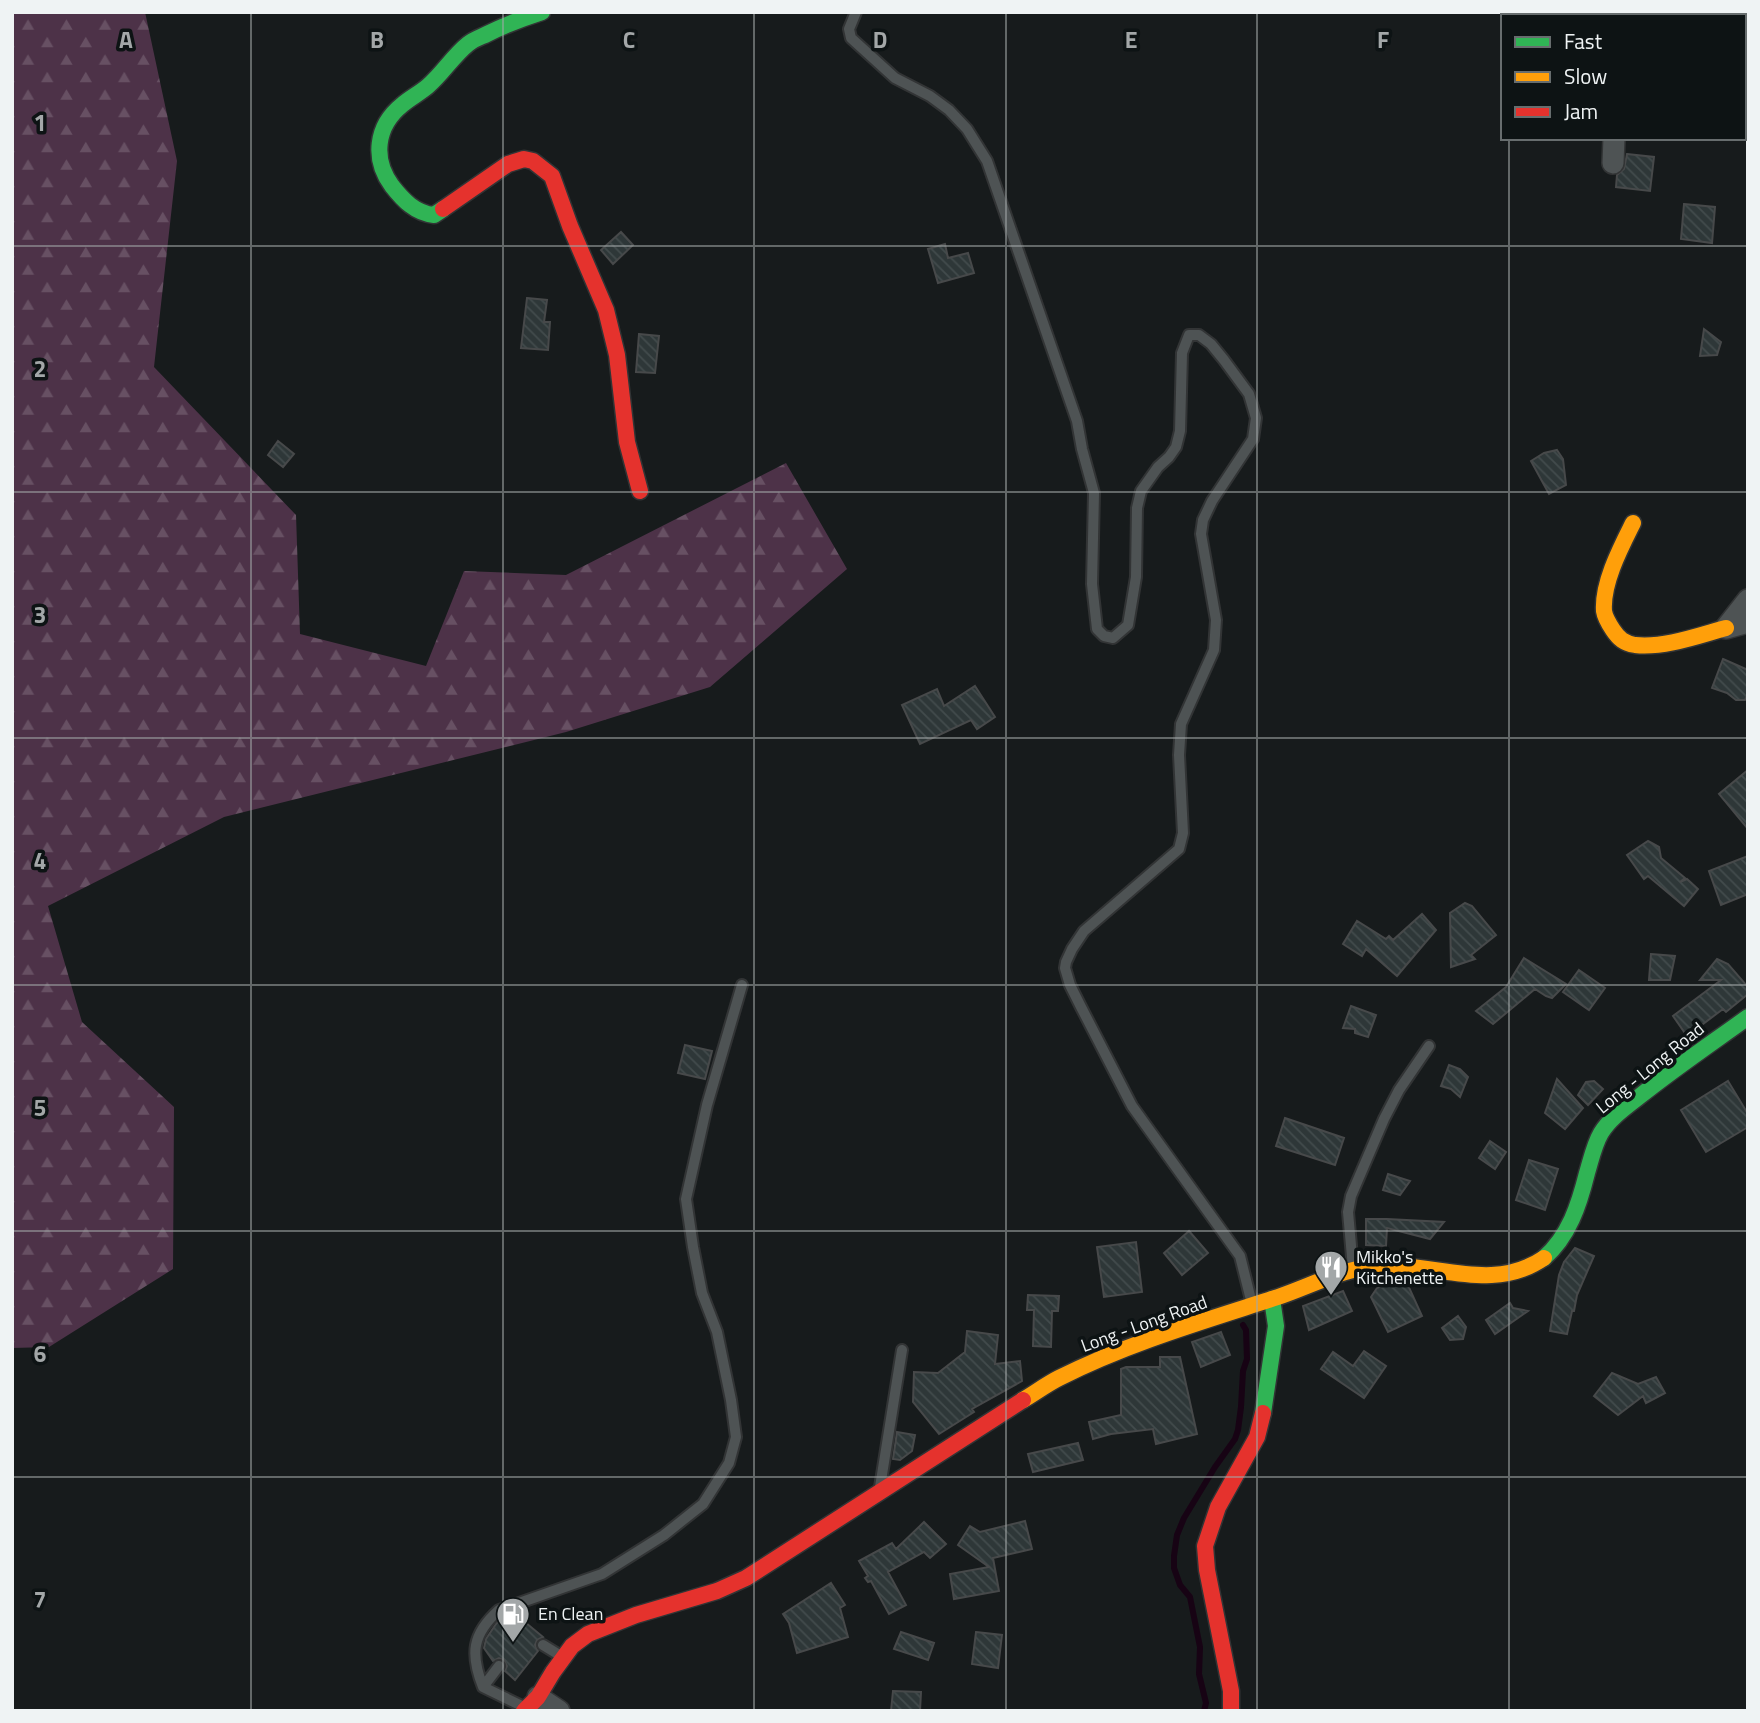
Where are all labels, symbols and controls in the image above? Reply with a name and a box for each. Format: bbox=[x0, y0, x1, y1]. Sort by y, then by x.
legend bbox=[1501, 14, 1746, 140]
text: A bbox=[119, 22, 133, 57]
text: B bbox=[370, 22, 384, 57]
text: C bbox=[623, 22, 635, 57]
text: D bbox=[873, 22, 887, 57]
text: E bbox=[1125, 22, 1137, 57]
text: F bbox=[1377, 22, 1389, 57]
text: Fast bbox=[1564, 25, 1603, 57]
text: Slow bbox=[1564, 60, 1607, 92]
text: Jam bbox=[1564, 95, 1598, 127]
text: 1 bbox=[34, 105, 46, 140]
text: 2 bbox=[34, 351, 46, 386]
text: 3 bbox=[34, 597, 46, 632]
text: 4 bbox=[34, 843, 46, 878]
street label: Long - Long Road bbox=[1590, 1015, 1710, 1120]
text: 5 bbox=[34, 1090, 46, 1125]
place label: Mikko's Kitchenette bbox=[1356, 1243, 1444, 1291]
restaurant icon: Mikko's Kitchenette bbox=[1312, 1248, 1350, 1297]
street label: Long - Long Road bbox=[1077, 1288, 1211, 1359]
text: 6 bbox=[34, 1336, 47, 1371]
text: 7 bbox=[34, 1582, 46, 1617]
fuel station icon: En Clean bbox=[494, 1595, 532, 1644]
place label: En Clean bbox=[538, 1600, 603, 1627]

